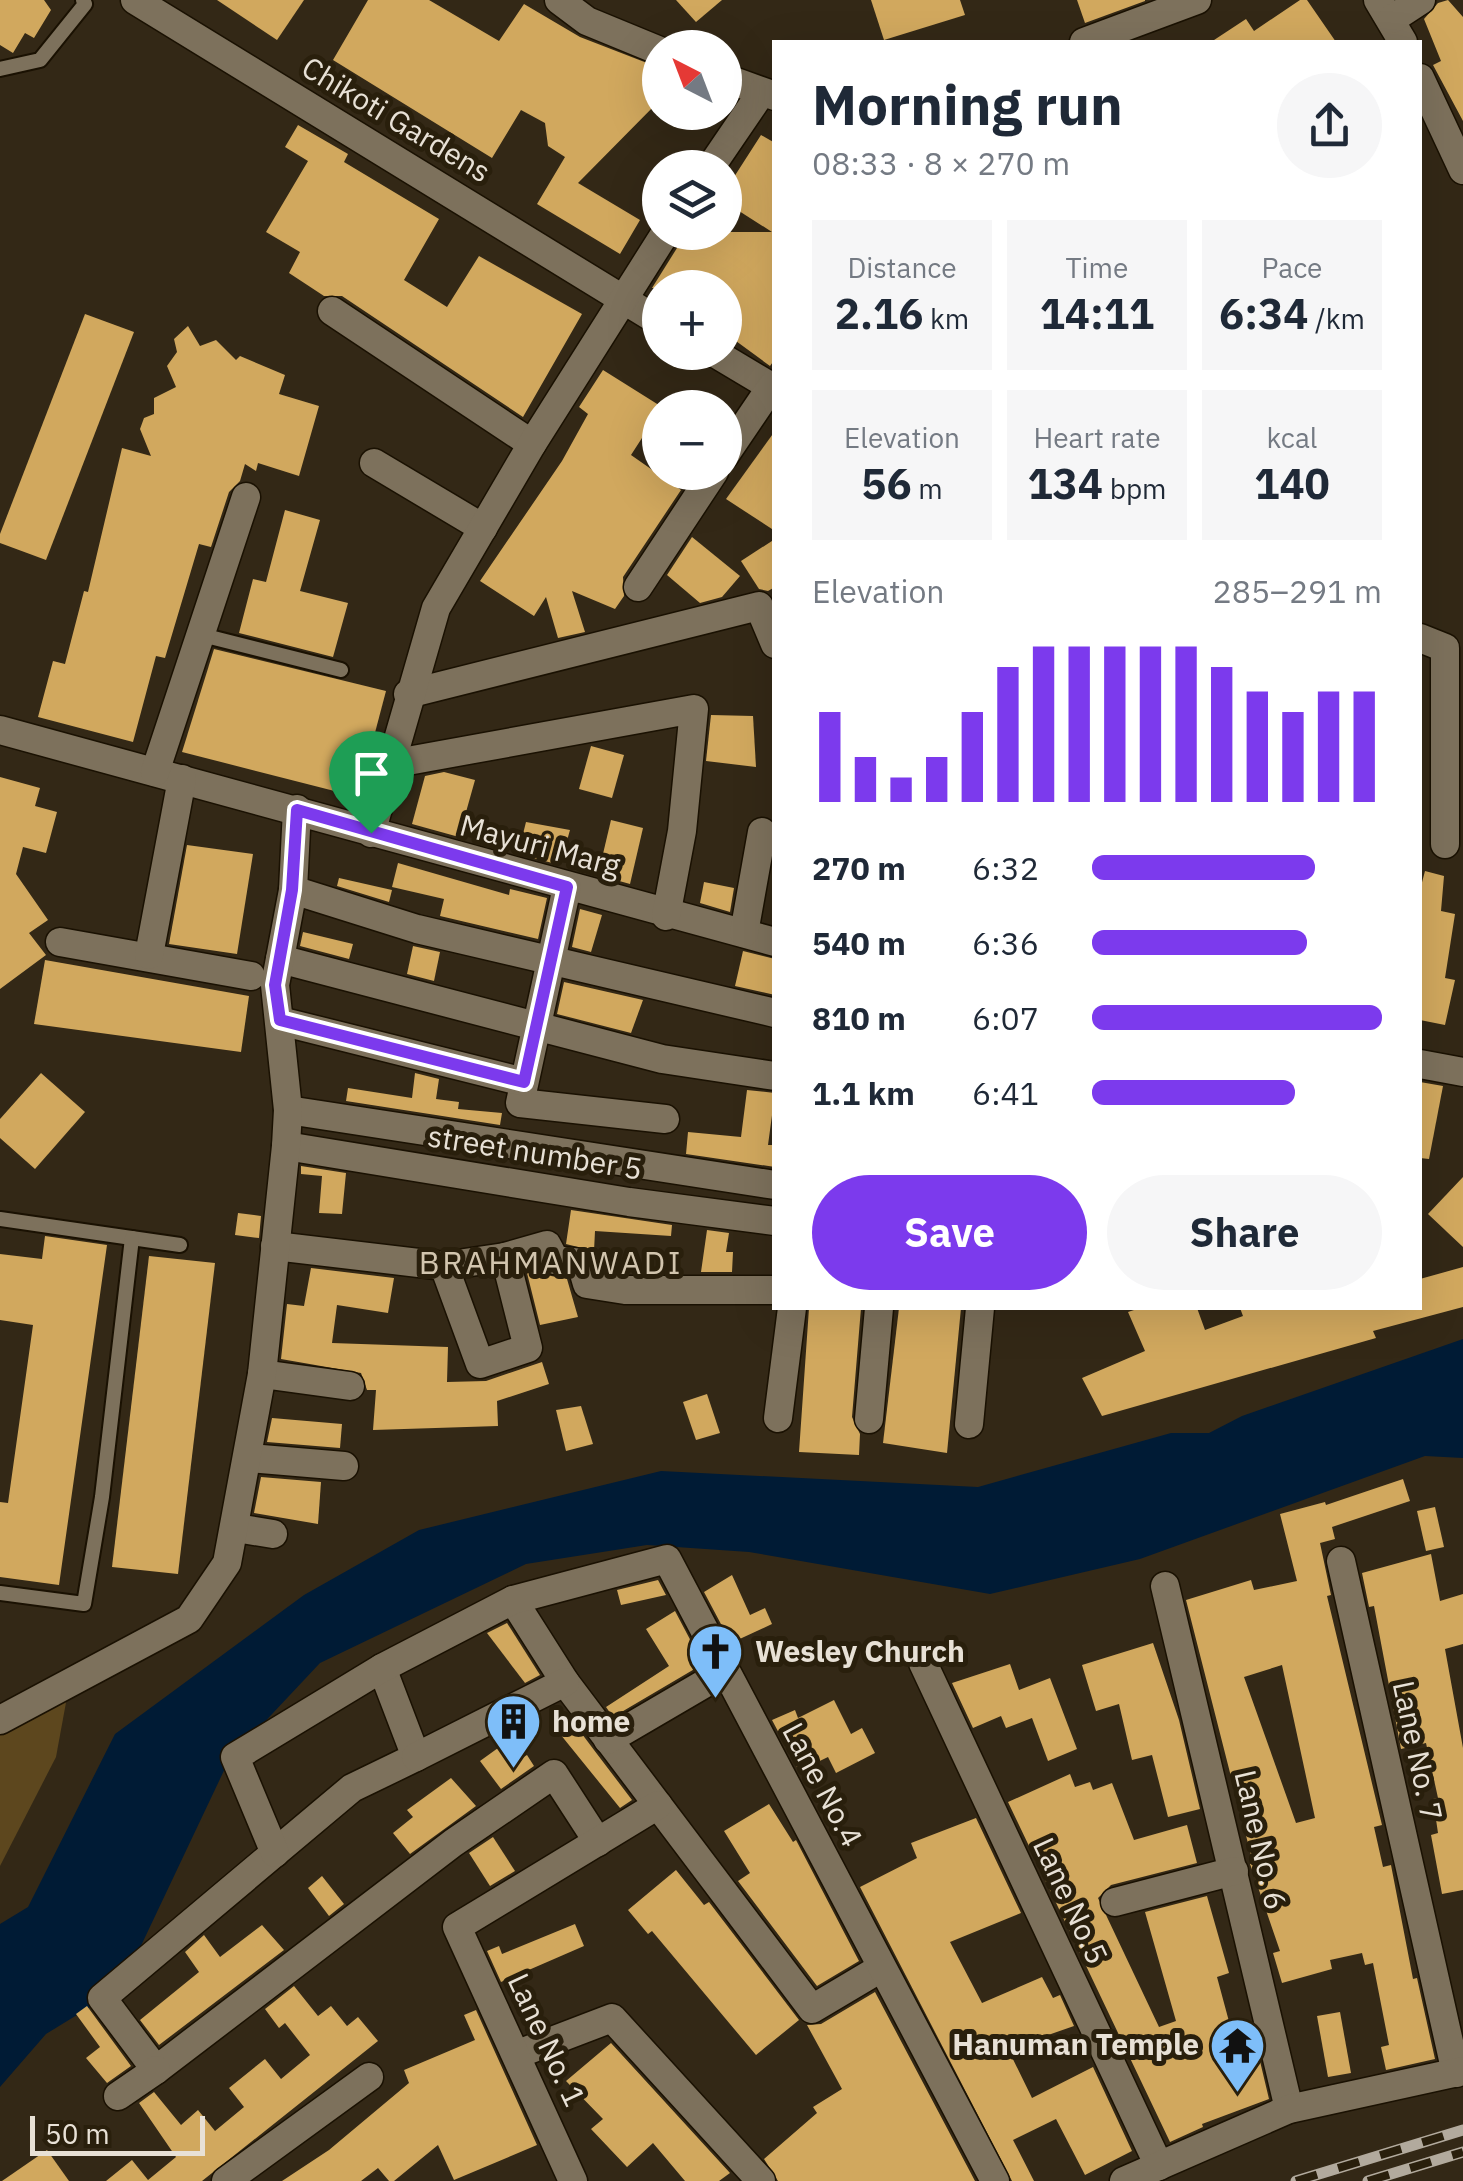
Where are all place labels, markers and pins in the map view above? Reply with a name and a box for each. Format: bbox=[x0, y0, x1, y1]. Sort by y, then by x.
pin bbox=[329, 731, 414, 834]
church icon: Wesley Church bbox=[686, 1622, 746, 1701]
place label: Wesley Church bbox=[755, 1631, 965, 1670]
building icon: home bbox=[483, 1692, 543, 1771]
place label: home bbox=[552, 1701, 630, 1740]
temple icon: Hanuman Temple bbox=[1208, 2015, 1268, 2094]
place label: Hanuman Temple bbox=[952, 2024, 1199, 2063]

